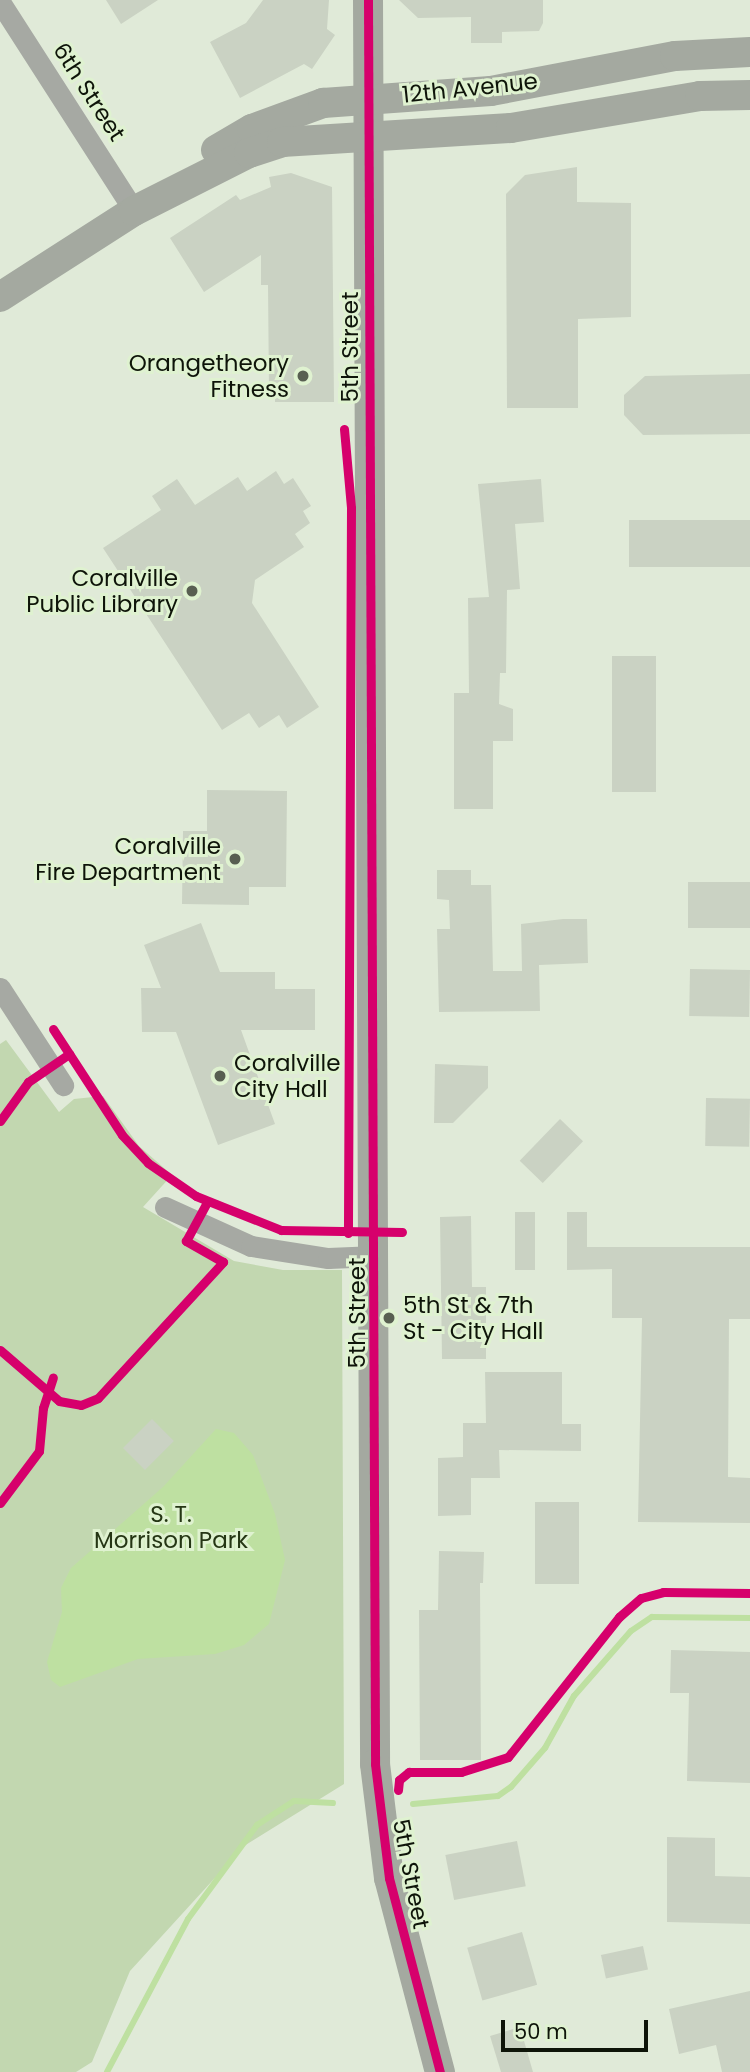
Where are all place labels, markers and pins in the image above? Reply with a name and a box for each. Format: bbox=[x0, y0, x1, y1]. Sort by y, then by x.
place label: Orangetheory Fitness bbox=[129, 349, 289, 403]
marker: Orangetheory Fitness bbox=[295, 368, 311, 384]
place label: Coralville Public Library bbox=[26, 564, 178, 618]
marker: Coralville Public Library bbox=[184, 583, 200, 599]
place label: Coralville Fire Department bbox=[35, 832, 221, 886]
marker: Coralville Fire Department bbox=[227, 851, 243, 867]
place label: Coralville City Hall bbox=[234, 1049, 340, 1103]
marker: Coralville City Hall bbox=[212, 1068, 228, 1084]
place label: 5th St & 7th St - City Hall bbox=[403, 1291, 543, 1345]
marker: 5th St & 7th St - City Hall bbox=[381, 1310, 397, 1326]

